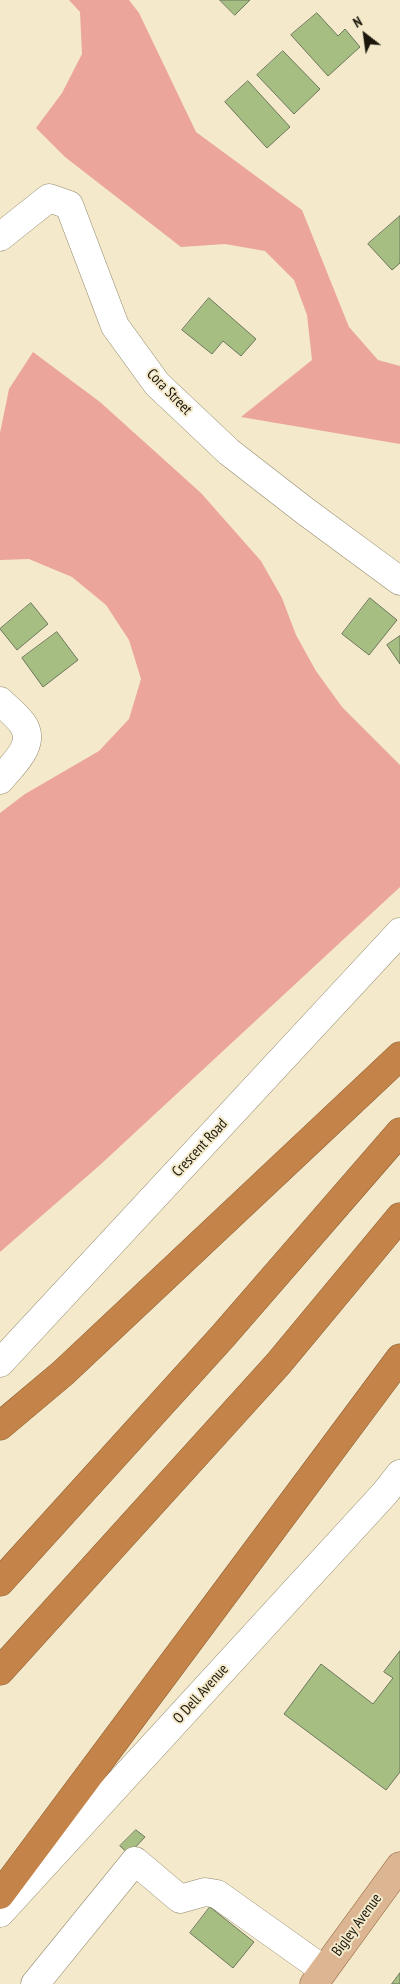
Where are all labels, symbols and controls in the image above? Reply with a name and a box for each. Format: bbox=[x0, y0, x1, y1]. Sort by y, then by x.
north arrow bbox=[340, 10, 390, 60]
text: N bbox=[350, 12, 365, 32]
street label: Cora Street bbox=[143, 365, 195, 419]
street label: Crescent Road bbox=[169, 1115, 231, 1181]
street label: O Dell Avenue bbox=[170, 1661, 232, 1727]
street label: Bigley Avenue bbox=[328, 1890, 386, 1960]

